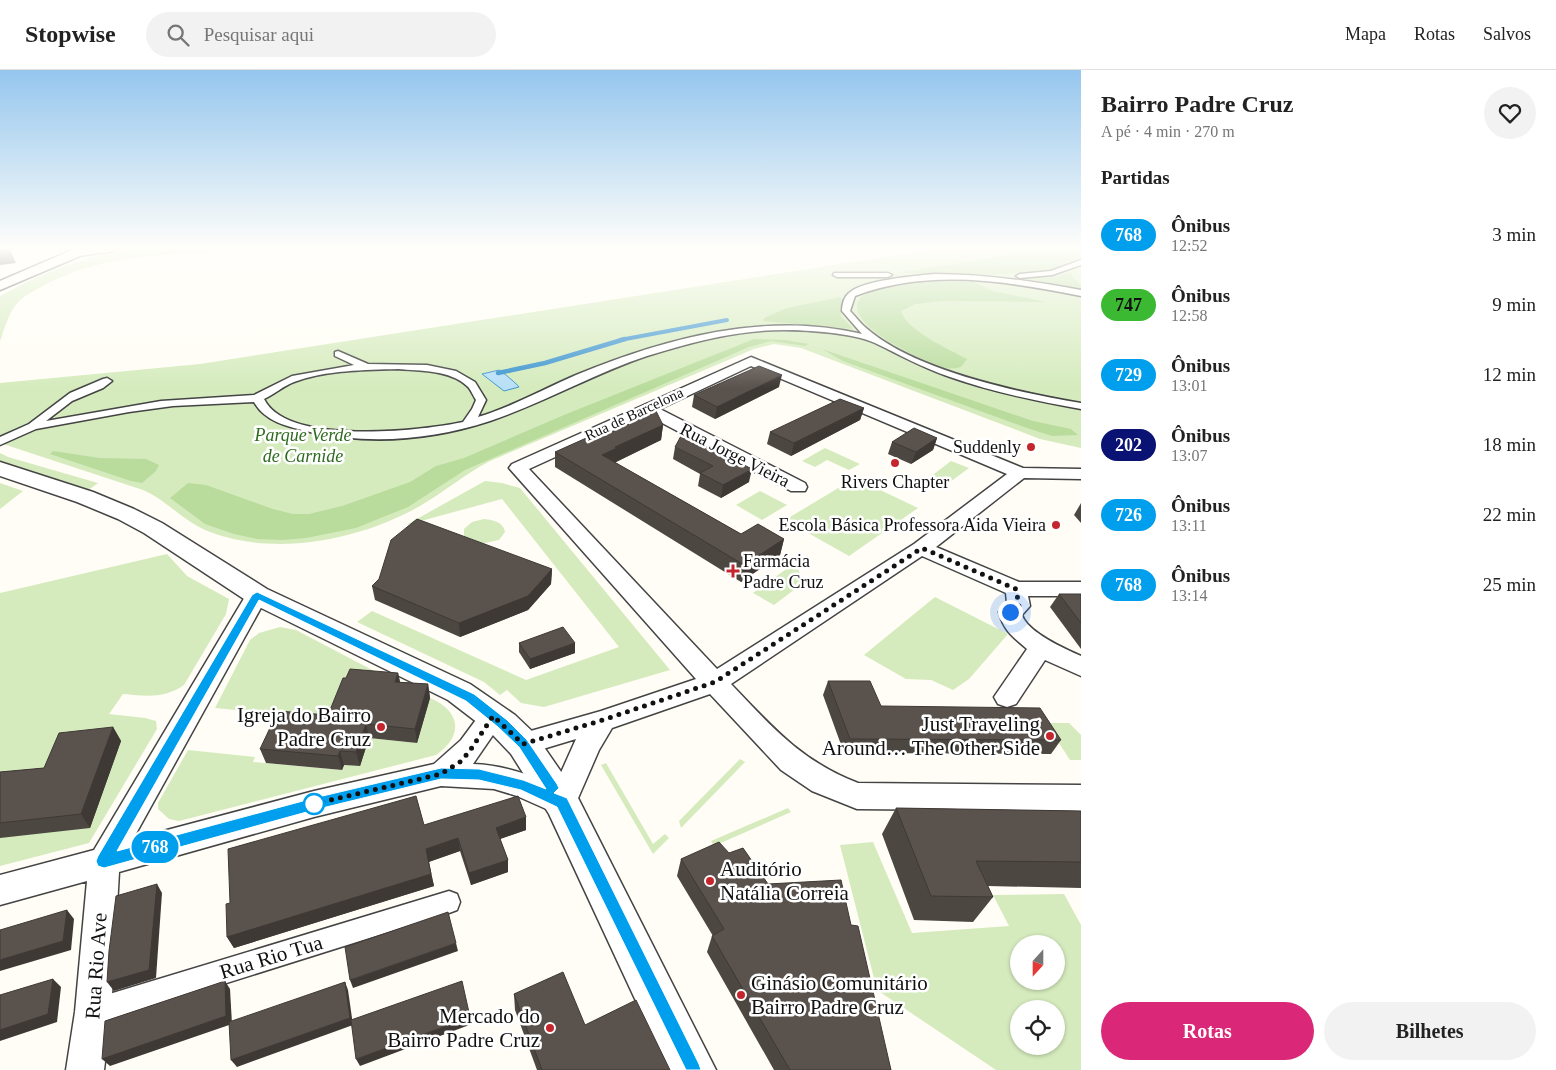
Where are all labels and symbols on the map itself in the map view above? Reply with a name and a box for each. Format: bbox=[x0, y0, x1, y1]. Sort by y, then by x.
street label: Rua de Barcelona bbox=[582, 384, 686, 444]
street label: Rua Jorge Vieira bbox=[677, 419, 793, 491]
park label: Parque Verde de Carnide bbox=[253, 425, 352, 466]
place label: Suddenly bbox=[953, 437, 1021, 457]
marker: Suddenly bbox=[1025, 441, 1037, 453]
marker: Rivers Chapter bbox=[889, 457, 901, 469]
place label: Rivers Chapter bbox=[841, 472, 949, 492]
place label: Escola Básica Professora Aida Vieira bbox=[778, 515, 1046, 535]
marker: Escola Básica Professora Aida Vieira bbox=[1050, 519, 1062, 531]
place label: Farmácia Padre Cruz bbox=[743, 551, 823, 592]
marker: Farmácia Padre Cruz bbox=[727, 565, 739, 577]
your location bbox=[998, 600, 1023, 625]
place label: Igreja do Bairro Padre Cruz bbox=[237, 703, 371, 751]
place label: Just Traveling Around… The Other Side bbox=[822, 712, 1040, 760]
marker: Igreja do Bairro Padre Cruz bbox=[375, 721, 387, 733]
marker: Just Traveling Around… The Other Side bbox=[1044, 730, 1056, 742]
unlabelled marker bbox=[303, 793, 325, 815]
line badge: 768 bbox=[126, 831, 184, 863]
place label: Auditório Natália Correia bbox=[720, 857, 850, 905]
marker: Auditório Natália Correia bbox=[704, 875, 716, 887]
street label: Rua Rio Ave bbox=[80, 912, 112, 1020]
street label: Rua Rio Tua bbox=[217, 930, 326, 984]
north arrow bbox=[1010, 935, 1065, 990]
place label: Ginásio Comunitário Bairro Padre Cruz bbox=[751, 971, 928, 1019]
marker: Ginásio Comunitário Bairro Padre Cruz bbox=[735, 989, 747, 1001]
place label: Mercado do Bairro Padre Cruz bbox=[387, 1004, 540, 1052]
marker: Mercado do Bairro Padre Cruz bbox=[544, 1022, 556, 1034]

